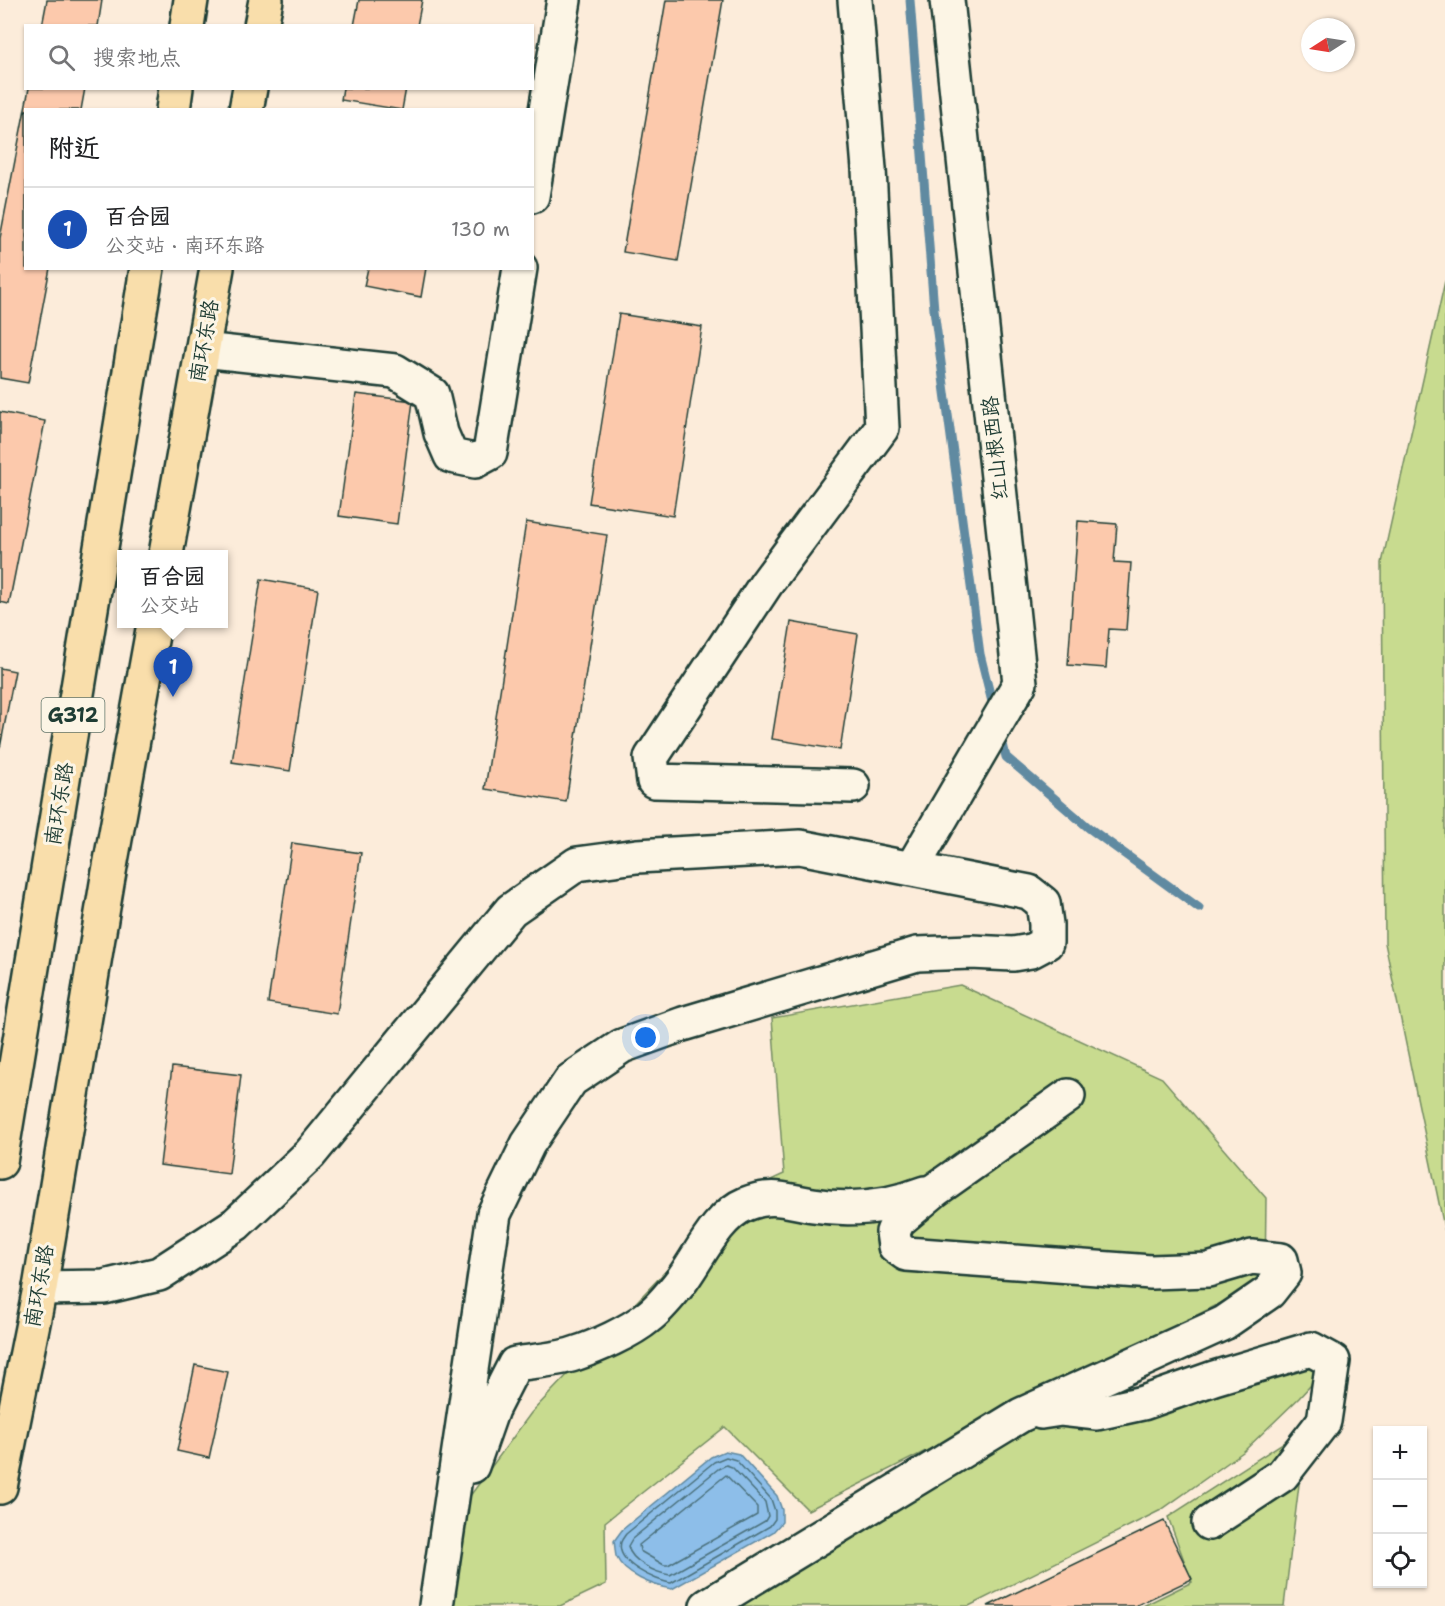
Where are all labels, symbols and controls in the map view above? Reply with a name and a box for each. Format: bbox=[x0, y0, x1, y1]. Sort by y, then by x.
north arrow bbox=[1301, 18, 1355, 72]
search box bbox=[24, 24, 534, 90]
icon: search bbox=[45, 41, 78, 74]
text: 搜索地点 bbox=[93, 43, 181, 72]
text: 附近 bbox=[48, 130, 100, 165]
text: 百合园 bbox=[105, 202, 171, 231]
text: 1 bbox=[63, 216, 72, 242]
text: 130 m bbox=[451, 216, 510, 242]
text: 公交站 · 南环东路 bbox=[105, 232, 264, 258]
street label: 南环东路 bbox=[183, 297, 225, 385]
street label: 红山根西路 bbox=[976, 394, 1014, 502]
popup bbox=[117, 550, 228, 628]
text: 百合园 bbox=[139, 562, 206, 591]
text: 公交站 bbox=[139, 592, 199, 618]
pin: 1 bbox=[154, 648, 192, 697]
road number: G312 bbox=[42, 698, 104, 732]
street label: 南环东路 bbox=[39, 760, 79, 848]
your location bbox=[631, 1023, 660, 1052]
street label: 南环东路 bbox=[18, 1242, 60, 1330]
map controls bbox=[1373, 1426, 1427, 1588]
button: + bbox=[1373, 1426, 1427, 1480]
button: − bbox=[1373, 1480, 1427, 1534]
button: locate bbox=[1373, 1534, 1427, 1588]

